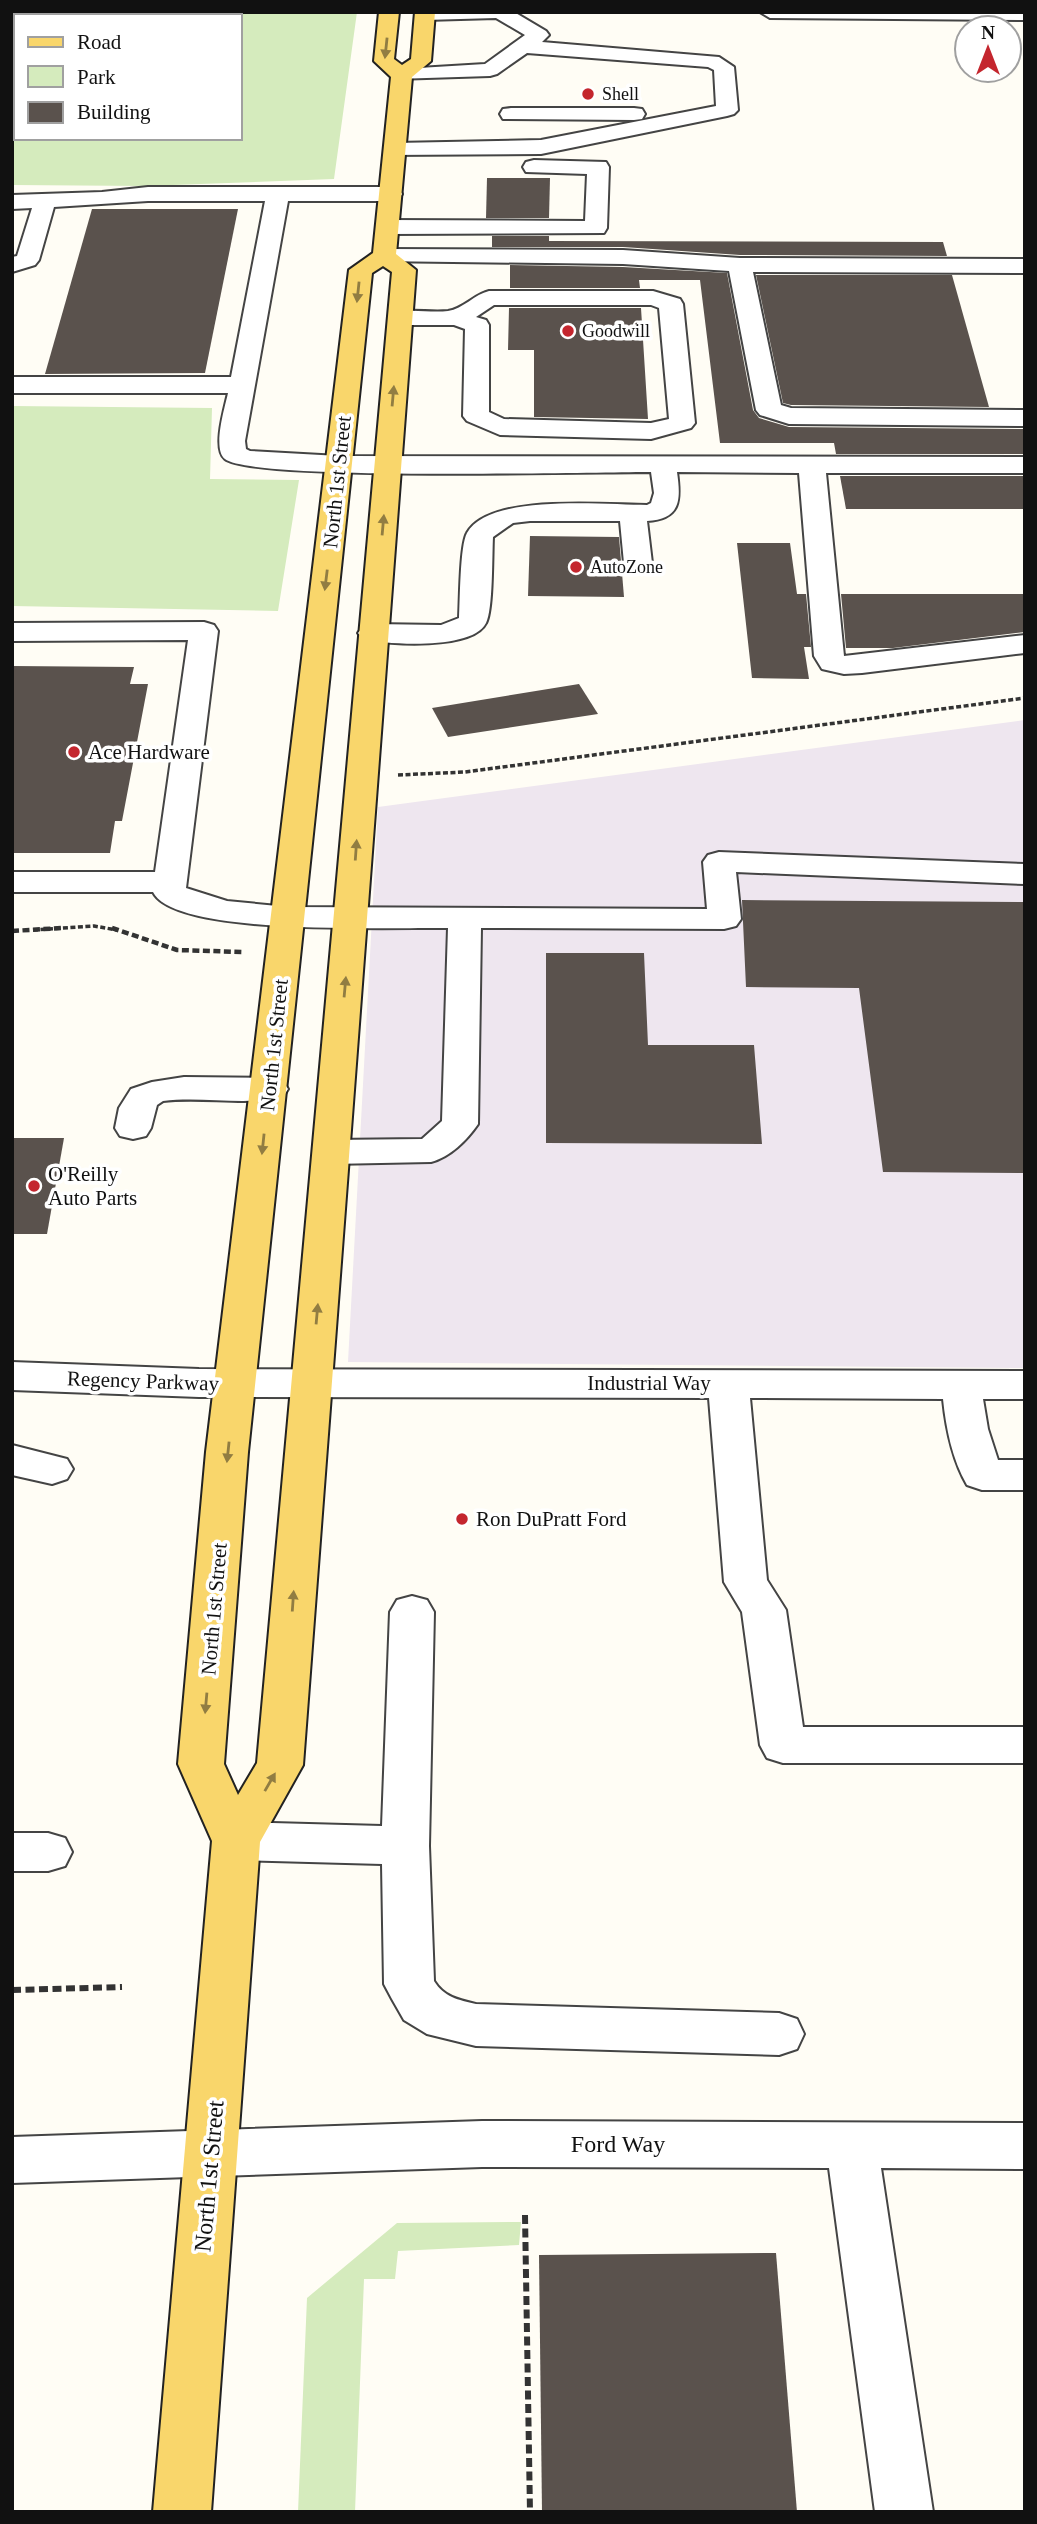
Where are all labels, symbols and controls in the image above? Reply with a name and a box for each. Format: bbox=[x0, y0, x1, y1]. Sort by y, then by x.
legend bbox=[14, 14, 242, 140]
north arrow bbox=[953, 14, 1023, 84]
text: N bbox=[981, 22, 995, 43]
text: Road bbox=[77, 30, 122, 54]
one-way arrow bbox=[380, 37, 391, 59]
text: Park bbox=[77, 65, 116, 89]
place label: Shell bbox=[602, 84, 639, 104]
marker: Shell bbox=[580, 86, 596, 102]
text: Building bbox=[77, 100, 151, 124]
one-way arrow bbox=[353, 281, 364, 303]
place label: Goodwill bbox=[582, 321, 650, 341]
marker: Goodwill bbox=[560, 323, 576, 339]
one-way arrow bbox=[388, 384, 399, 406]
street label: North 1st Street bbox=[318, 414, 356, 549]
one-way arrow bbox=[378, 514, 389, 536]
place label: AutoZone bbox=[590, 557, 663, 577]
marker: AutoZone bbox=[568, 559, 584, 575]
one-way arrow bbox=[320, 569, 331, 591]
place label: Ace Hardware bbox=[88, 740, 210, 764]
marker: Ace Hardware bbox=[66, 744, 82, 760]
one-way arrow bbox=[351, 838, 362, 860]
one-way arrow bbox=[340, 976, 351, 998]
street label: North 1st Street bbox=[255, 977, 293, 1112]
one-way arrow bbox=[258, 1134, 269, 1156]
place label: O'Reilly Auto Parts bbox=[48, 1162, 137, 1210]
marker: O'Reilly Auto Parts bbox=[26, 1178, 42, 1194]
one-way arrow bbox=[312, 1302, 323, 1324]
street label: Regency Parkway bbox=[67, 1366, 220, 1396]
street label: Industrial Way bbox=[587, 1371, 711, 1395]
one-way arrow bbox=[222, 1441, 233, 1463]
place label: Ron DuPratt Ford bbox=[476, 1507, 627, 1531]
marker: Ron DuPratt Ford bbox=[454, 1511, 470, 1527]
street label: North 1st Street bbox=[196, 1542, 232, 1676]
one-way arrow bbox=[288, 1590, 299, 1612]
one-way arrow bbox=[200, 1692, 211, 1714]
one-way arrow bbox=[264, 1772, 276, 1791]
street label: North 1st Street bbox=[189, 2099, 229, 2253]
street label: Ford Way bbox=[571, 2131, 665, 2157]

